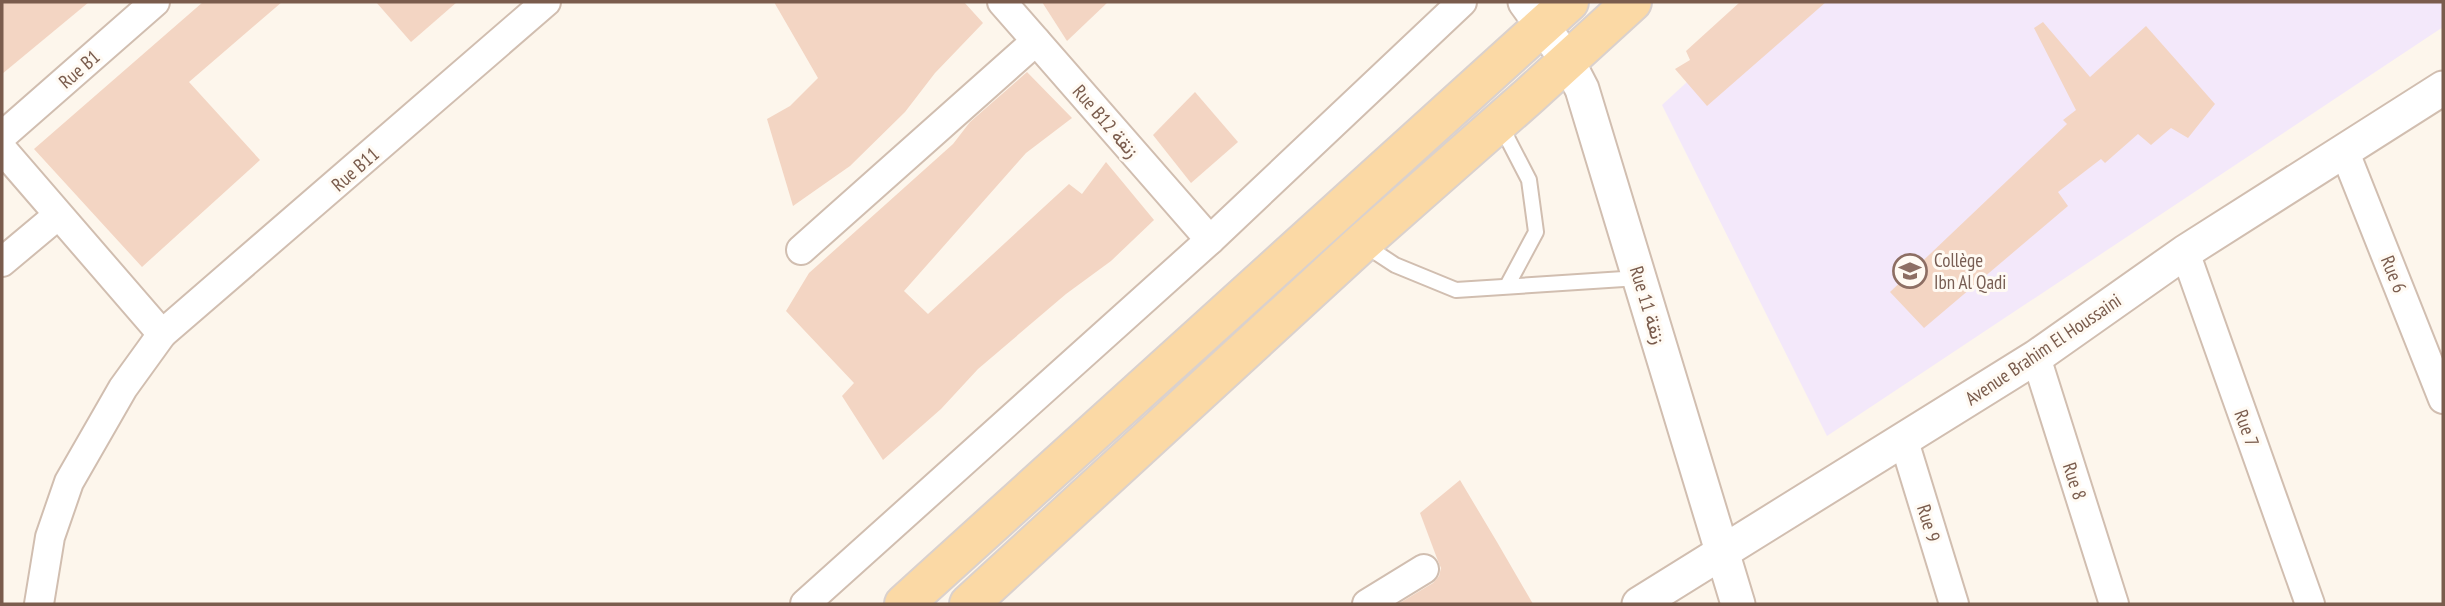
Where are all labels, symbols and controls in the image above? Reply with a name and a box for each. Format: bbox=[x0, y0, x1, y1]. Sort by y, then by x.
street label: Rue B1 bbox=[53, 45, 105, 93]
street label: Rue B12 زنقة bbox=[1068, 79, 1144, 163]
street label: Rue B11 bbox=[326, 142, 384, 196]
place label: Collège Ibn Al Qadi bbox=[1934, 248, 2006, 294]
school or university icon: Collège Ibn Al Qadi bbox=[1891, 252, 1929, 290]
street label: Rue 6 bbox=[2376, 252, 2412, 296]
street label: Rue 11 زنقة bbox=[1625, 263, 1671, 347]
street label: Avenue Brahim El Houssaini bbox=[1960, 288, 2126, 410]
street label: Rue 7 bbox=[2229, 406, 2265, 450]
street label: Rue 8 bbox=[2058, 459, 2092, 503]
street label: Rue 9 bbox=[1912, 501, 1946, 545]

